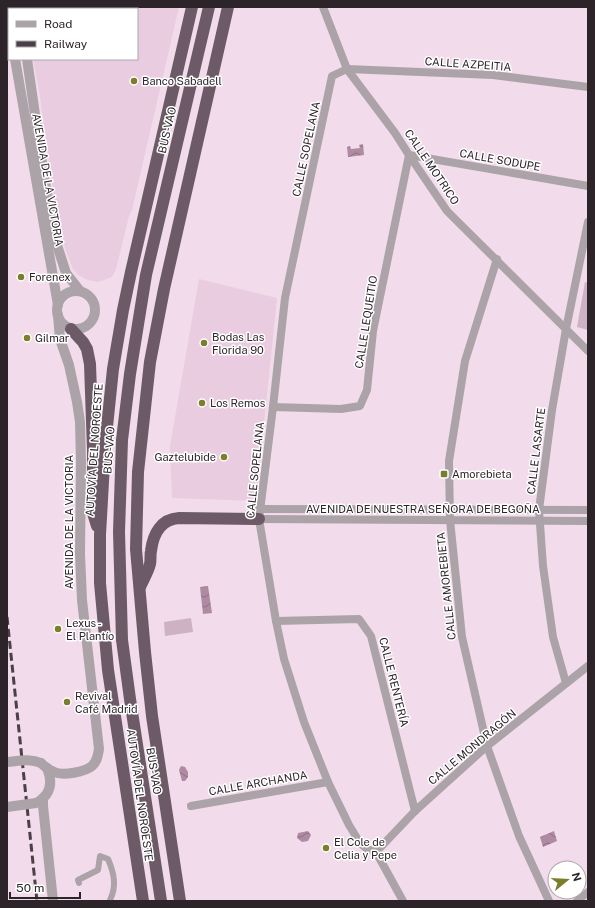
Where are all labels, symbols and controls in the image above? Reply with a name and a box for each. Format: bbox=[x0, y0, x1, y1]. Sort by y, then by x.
legend bbox=[8, 8, 138, 60]
text: Road bbox=[44, 17, 72, 31]
text: Railway bbox=[44, 37, 88, 51]
street label: CALLE AZPEITIA bbox=[424, 55, 512, 73]
place label: Banco Sabadell bbox=[142, 75, 222, 87]
marker: Banco Sabadell bbox=[129, 76, 139, 86]
street label: CALLE SOPELANA bbox=[290, 100, 322, 198]
street label: BUS-VAO bbox=[156, 106, 178, 154]
street label: AVENIDA DE LA VICTORIA bbox=[30, 113, 66, 248]
street label: CALLE MOTRICO bbox=[402, 127, 462, 207]
street label: CALLE SODUPE bbox=[459, 147, 542, 173]
place label: Forenex bbox=[29, 271, 70, 283]
marker: Forenex bbox=[16, 272, 26, 282]
street label: CALLE LEQUEITIO bbox=[353, 275, 379, 369]
place label: Bodas Las Florida 90 bbox=[212, 331, 265, 356]
place label: Gilmar bbox=[35, 332, 69, 344]
marker: Gilmar bbox=[22, 333, 32, 343]
marker: Bodas Las Florida 90 bbox=[199, 338, 209, 348]
street label: AUTOVÍA DEL NOROESTE bbox=[82, 383, 105, 517]
place label: Los Remos bbox=[210, 397, 266, 409]
marker: Los Remos bbox=[197, 398, 207, 408]
street label: CALLE LASARTE bbox=[525, 407, 547, 495]
street label: CALLE SOPELANA bbox=[244, 421, 266, 519]
street label: BUS-VAO bbox=[101, 426, 117, 474]
place label: Gaztelubide bbox=[154, 451, 216, 463]
marker: Gaztelubide bbox=[219, 452, 229, 462]
street label: AVENIDA DE LA VICTORIA bbox=[63, 454, 75, 589]
place label: Amorebieta bbox=[452, 468, 512, 480]
marker: Amorebieta bbox=[439, 469, 449, 479]
street label: AVENIDA DE NUESTRA SEÑORA DE BEGOÑA bbox=[306, 503, 540, 515]
street label: CALLE AMOREBIETA bbox=[434, 531, 458, 641]
place label: Lexus - El Plantío bbox=[66, 617, 114, 642]
marker: Lexus - El Plantío bbox=[53, 624, 63, 634]
street label: CALLE RENTERÍA bbox=[377, 636, 412, 728]
place label: Revival Café Madrid bbox=[75, 690, 138, 715]
marker: Revival Café Madrid bbox=[62, 697, 72, 707]
street label: CALLE MONDRAGÓN bbox=[425, 706, 518, 787]
street label: AUTOVÍA DEL NOROESTE bbox=[125, 728, 156, 862]
street label: BUS-VAO bbox=[144, 747, 164, 795]
street label: CALLE ARCHANDA bbox=[208, 768, 308, 798]
place label: El Cole de Celia y Pepe bbox=[334, 836, 397, 861]
marker: El Cole de Celia y Pepe bbox=[321, 843, 331, 853]
north arrow bbox=[547, 860, 587, 900]
text: N bbox=[569, 871, 584, 883]
scale bar bbox=[10, 874, 80, 900]
text: 50 m bbox=[16, 881, 44, 895]

